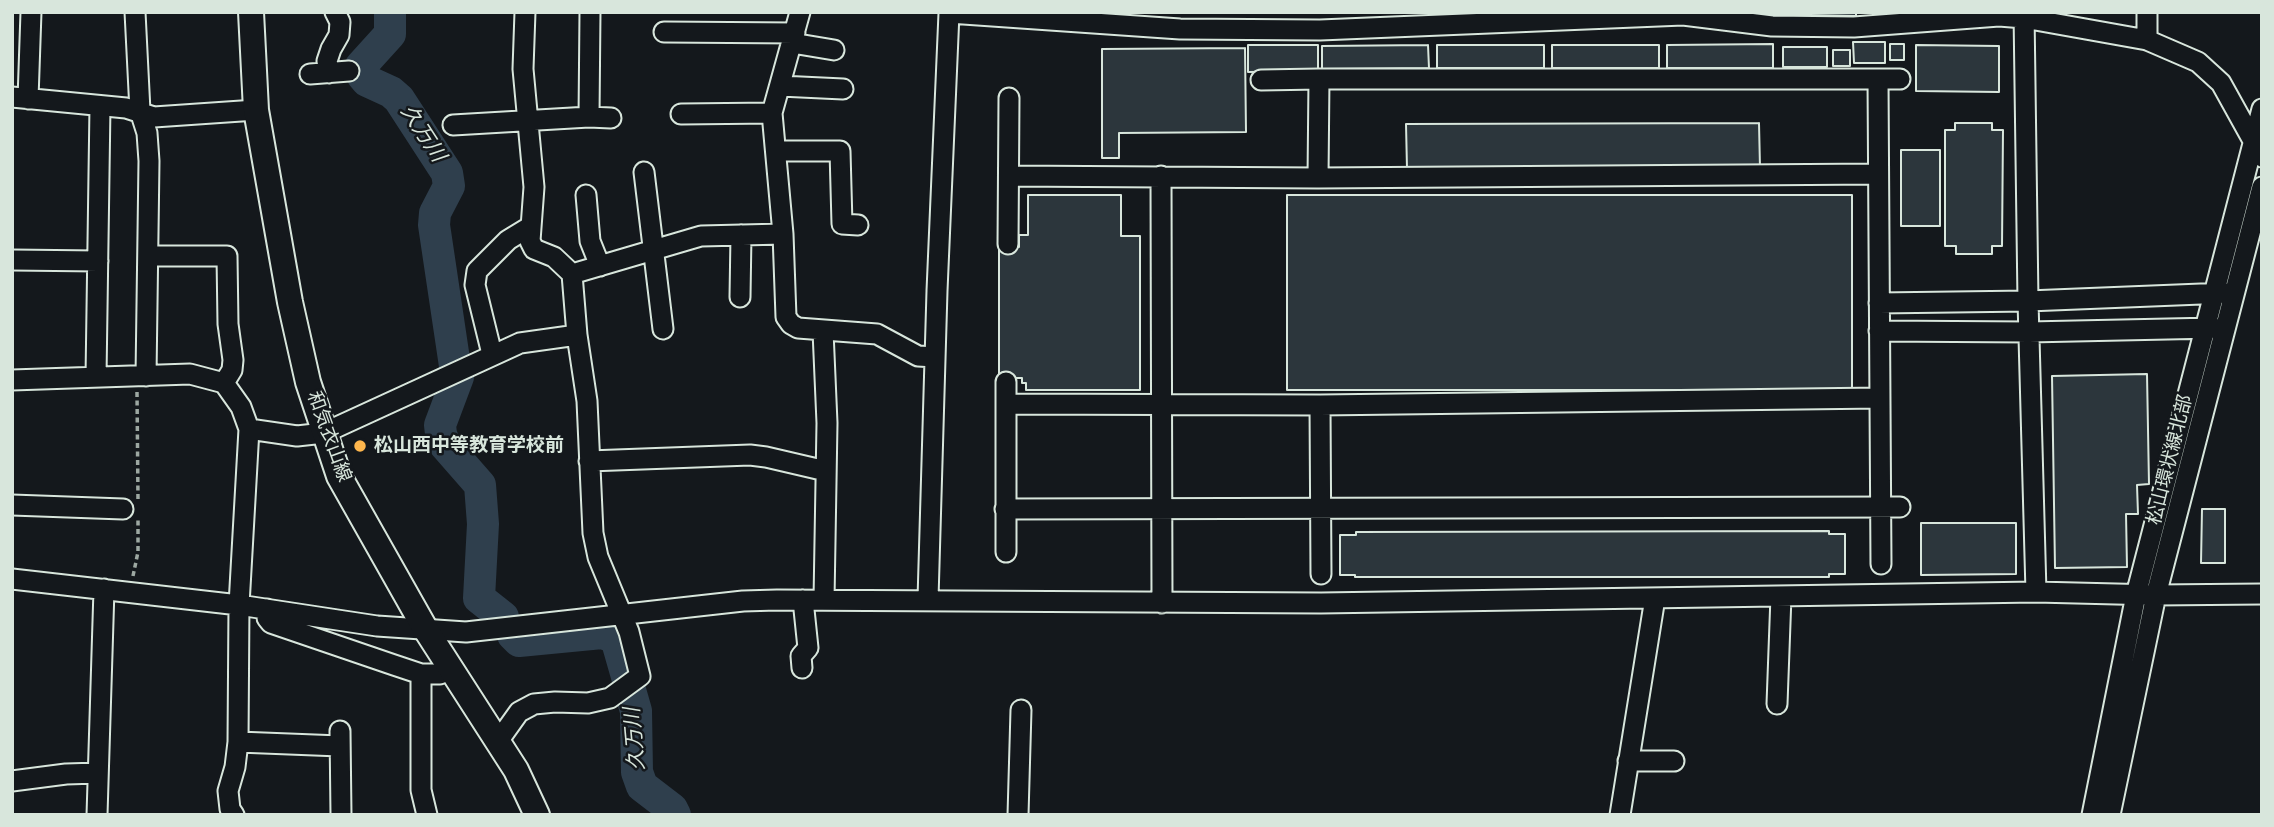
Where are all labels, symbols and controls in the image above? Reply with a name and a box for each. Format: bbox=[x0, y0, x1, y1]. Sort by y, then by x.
water label: 久万川 bbox=[394, 101, 450, 167]
street label: 和気衣山線 bbox=[301, 388, 355, 486]
street label: 松山環状線北部 bbox=[2144, 393, 2198, 527]
place label: 松山西中等教育学校前 bbox=[374, 435, 564, 457]
marker: 松山西中等教育学校前 bbox=[352, 438, 368, 454]
water label: 久万川 bbox=[621, 707, 651, 771]

